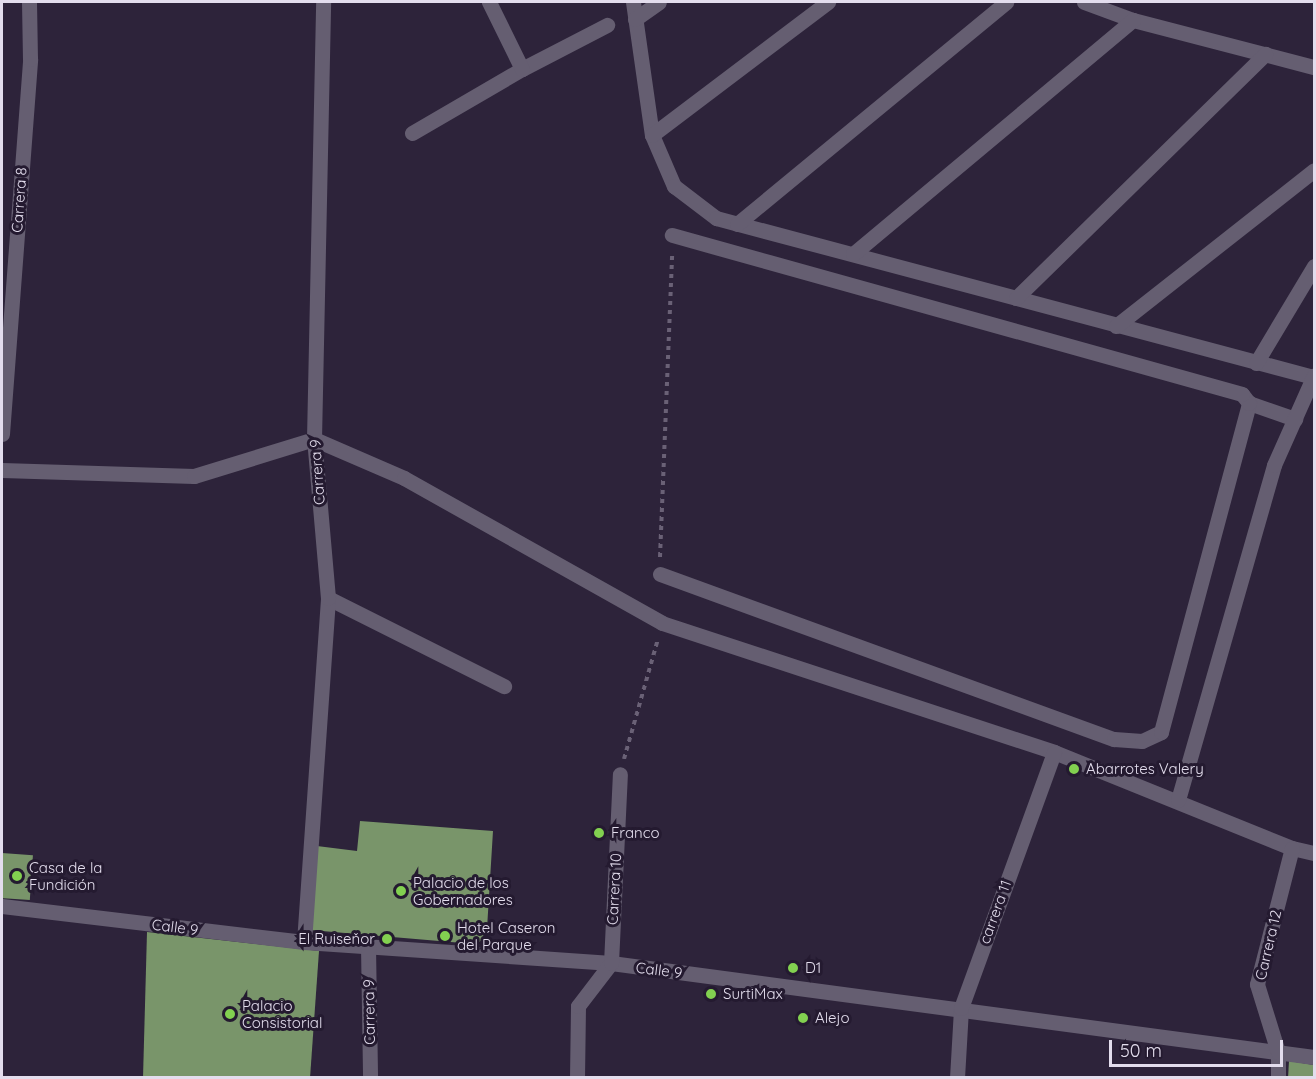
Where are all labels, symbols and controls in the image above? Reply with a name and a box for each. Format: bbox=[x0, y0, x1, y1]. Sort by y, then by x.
street label: Carrera 8 bbox=[8, 167, 30, 233]
street label: Carrera 9 bbox=[306, 439, 328, 505]
place label: Abarrotes Valery bbox=[1086, 760, 1204, 778]
marker: Abarrotes Valery bbox=[1067, 762, 1081, 776]
place label: Franco bbox=[611, 824, 660, 842]
marker: Franco bbox=[592, 826, 606, 840]
street label: Carrera 10 bbox=[603, 853, 625, 925]
place label: Casa de la Fundición bbox=[29, 858, 102, 893]
marker: Casa de la Fundición bbox=[10, 869, 24, 883]
place label: Palacio de los Gobernadores bbox=[413, 873, 513, 908]
street label: carrera 11 bbox=[975, 878, 1015, 946]
marker: Palacio de los Gobernadores bbox=[394, 884, 408, 898]
street label: Carrera 12 bbox=[1251, 908, 1285, 982]
street label: Calle 9 bbox=[151, 915, 199, 939]
place label: Hotel Caseron del Parque bbox=[457, 918, 555, 953]
marker: Hotel Caseron del Parque bbox=[438, 929, 452, 943]
place label: El Ruiseňor bbox=[298, 930, 375, 948]
marker: El Ruiseňor bbox=[380, 932, 394, 946]
street label: Calle 9 bbox=[635, 958, 683, 982]
place label: D1 bbox=[805, 959, 821, 977]
marker: D1 bbox=[786, 961, 800, 975]
street label: Carrera 9 bbox=[359, 979, 379, 1045]
place label: SurtiMax bbox=[723, 985, 783, 1003]
marker: SurtiMax bbox=[704, 987, 718, 1001]
place label: Palacio Consistorial bbox=[242, 996, 322, 1031]
marker: Palacio Consistorial bbox=[223, 1007, 237, 1021]
place label: Alejo bbox=[815, 1009, 850, 1027]
marker: Alejo bbox=[796, 1011, 810, 1025]
scale bar bbox=[1112, 1028, 1286, 1066]
text: 50 m bbox=[1120, 1039, 1162, 1062]

